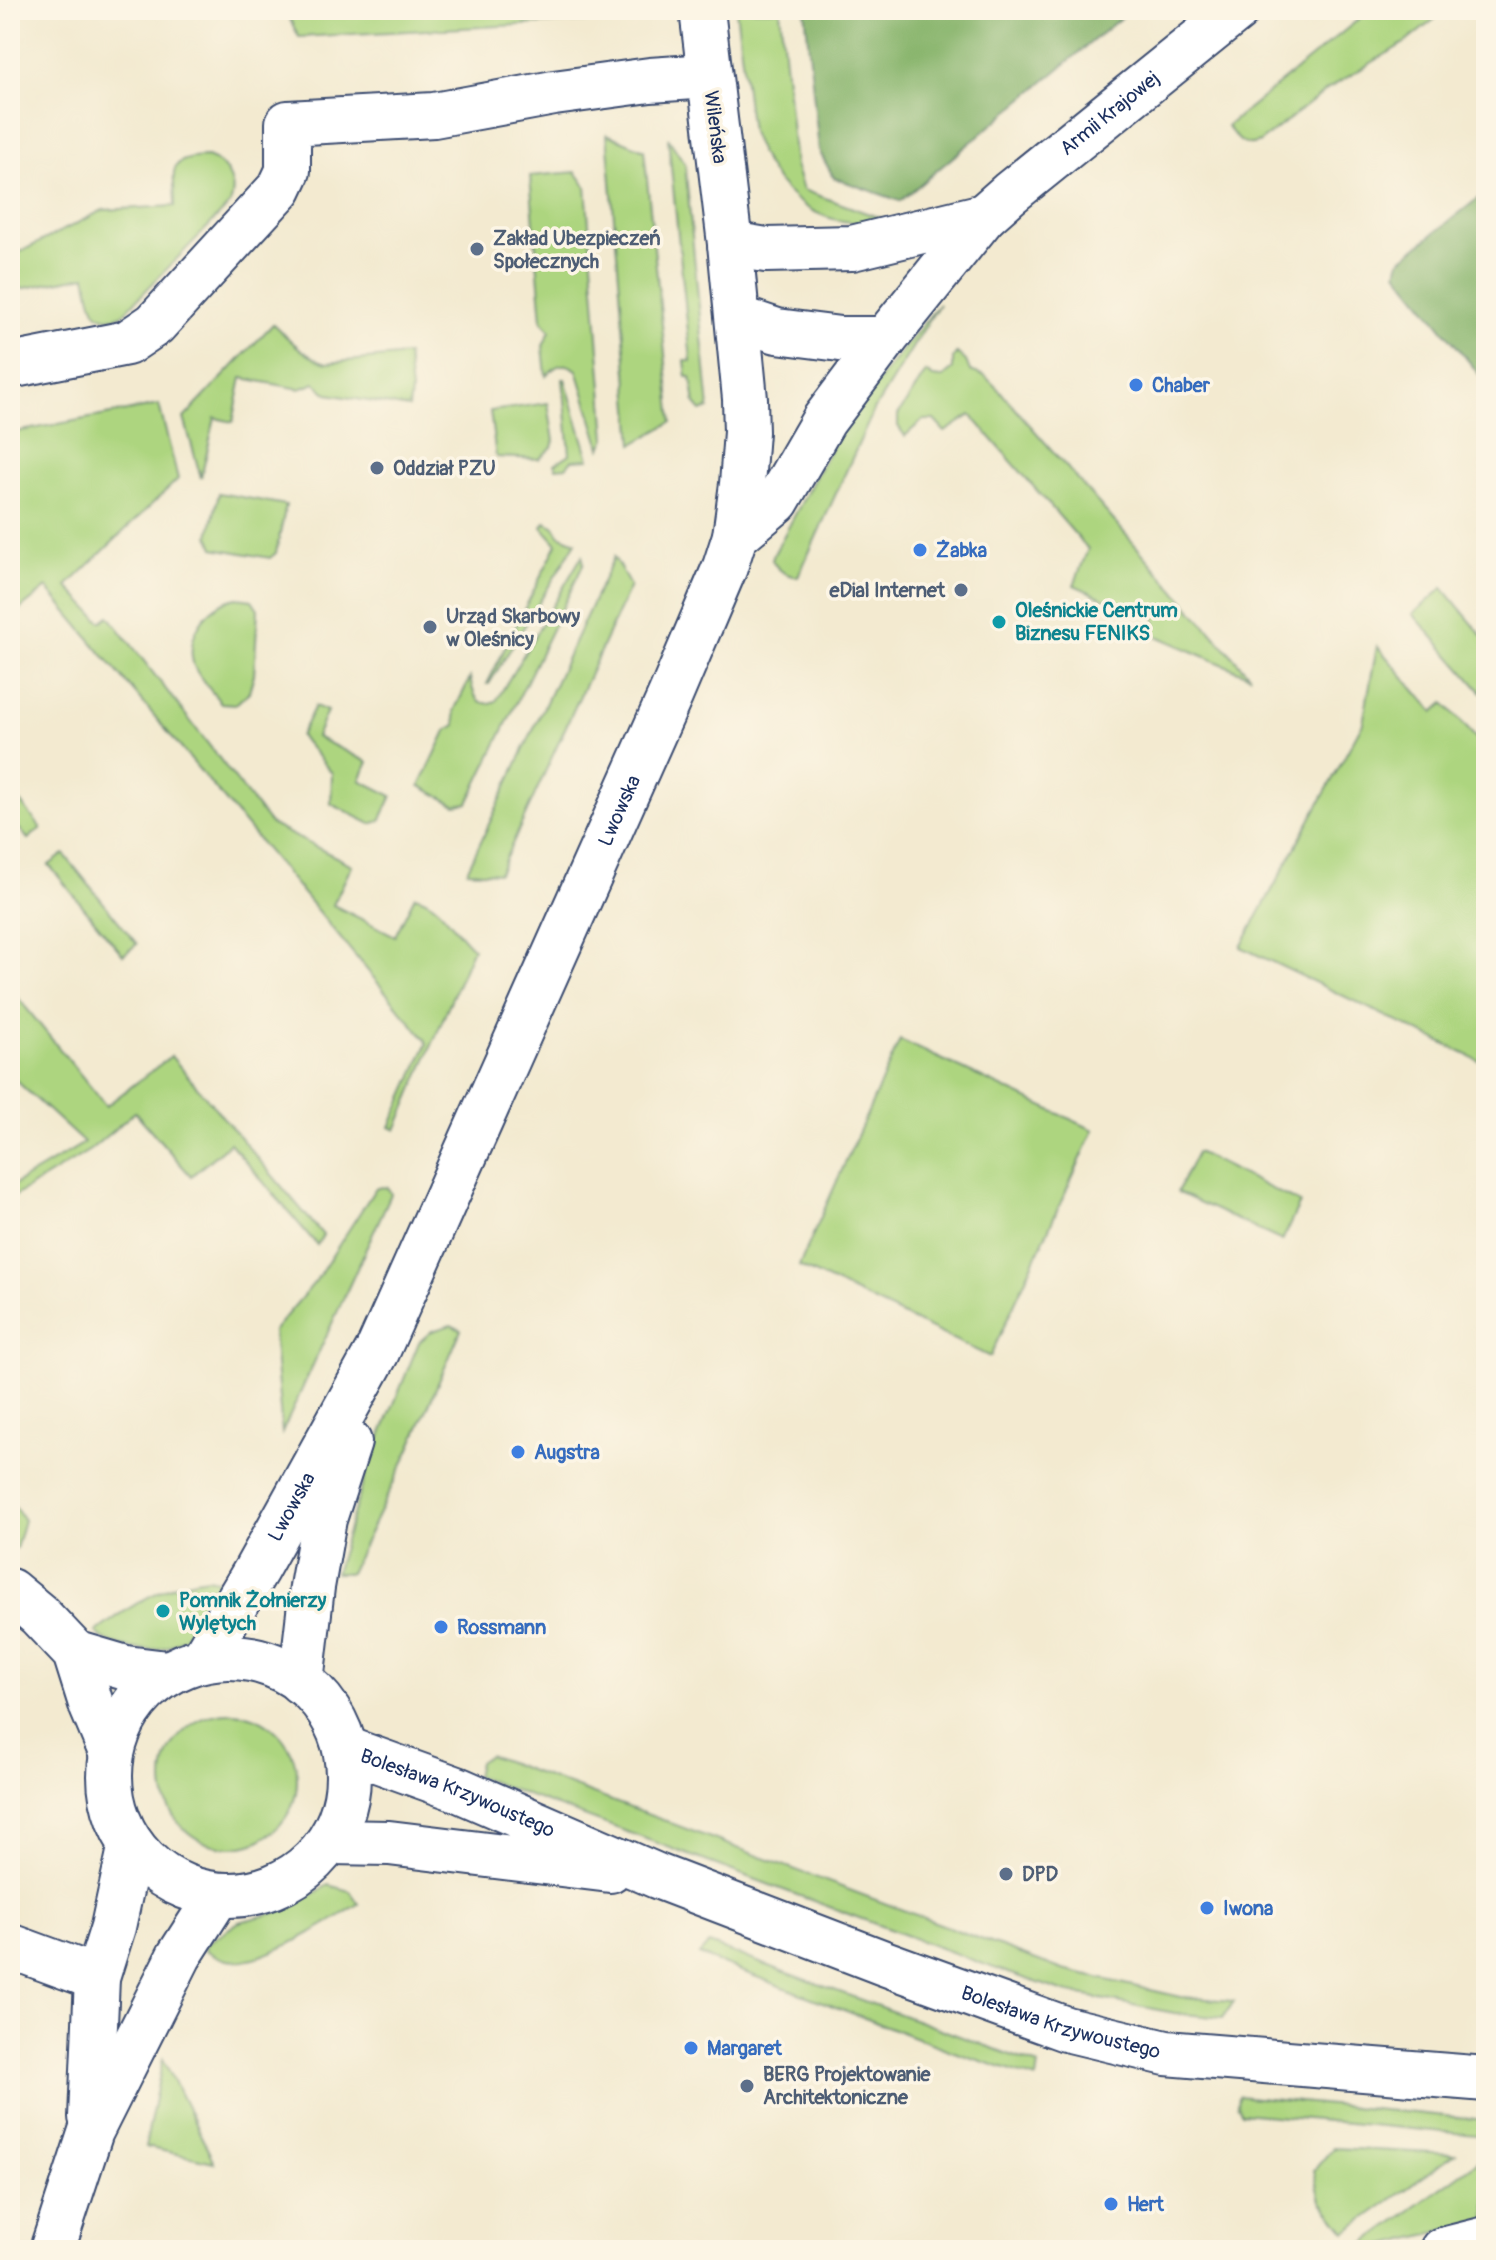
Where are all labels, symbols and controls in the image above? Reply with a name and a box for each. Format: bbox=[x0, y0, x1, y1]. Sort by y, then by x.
street label: Armii Krajowej bbox=[1055, 66, 1165, 161]
street label: Wileńska bbox=[699, 89, 732, 165]
place label: Zakład Ubezpieczeń Społecznych bbox=[493, 226, 661, 274]
marker: Zakład Ubezpieczeń Społecznych bbox=[468, 240, 486, 258]
place label: Chaber bbox=[1152, 373, 1211, 398]
marker: Chaber bbox=[1127, 376, 1145, 394]
place label: Oddział PZU bbox=[393, 456, 496, 481]
marker: Oddział PZU bbox=[368, 459, 386, 477]
place label: Żabka bbox=[936, 538, 987, 563]
marker: Żabka bbox=[911, 541, 929, 559]
place label: eDial Internet bbox=[829, 578, 946, 603]
marker: eDial Internet bbox=[952, 581, 970, 599]
place label: Oleśnickie Centrum Biznesu FENIKS bbox=[1015, 598, 1178, 646]
place label: Urząd Skarbowy w Oleśnicy bbox=[446, 604, 581, 652]
marker: Oleśnickie Centrum Biznesu FENIKS bbox=[990, 613, 1008, 631]
marker: Urząd Skarbowy w Oleśnicy bbox=[421, 618, 439, 636]
street label: Lwowska bbox=[593, 771, 646, 850]
place label: Augstra bbox=[534, 1440, 600, 1465]
marker: Augstra bbox=[509, 1443, 527, 1461]
street label: Lwowska bbox=[262, 1468, 321, 1546]
place label: Pomnik Żołnierzy Wylętych bbox=[179, 1588, 327, 1636]
marker: Pomnik Żołnierzy Wylętych bbox=[154, 1602, 172, 1620]
place label: Rossmann bbox=[457, 1615, 546, 1640]
marker: Rossmann bbox=[432, 1618, 450, 1636]
street label: Bolesława Krzywoustego bbox=[357, 1743, 559, 1843]
place label: DPD bbox=[1022, 1862, 1059, 1887]
marker: DPD bbox=[997, 1865, 1015, 1883]
place label: Iwona bbox=[1223, 1896, 1273, 1921]
marker: Iwona bbox=[1198, 1899, 1216, 1917]
street label: Bolesława Krzywoustego bbox=[958, 1980, 1163, 2064]
place label: Margaret bbox=[707, 2036, 783, 2061]
marker: Margaret bbox=[682, 2039, 700, 2057]
place label: BERG Projektowanie Architektoniczne bbox=[763, 2062, 931, 2110]
marker: BERG Projektowanie Architektoniczne bbox=[738, 2077, 756, 2095]
place label: Hert bbox=[1127, 2192, 1165, 2217]
marker: Hert bbox=[1102, 2195, 1120, 2213]

